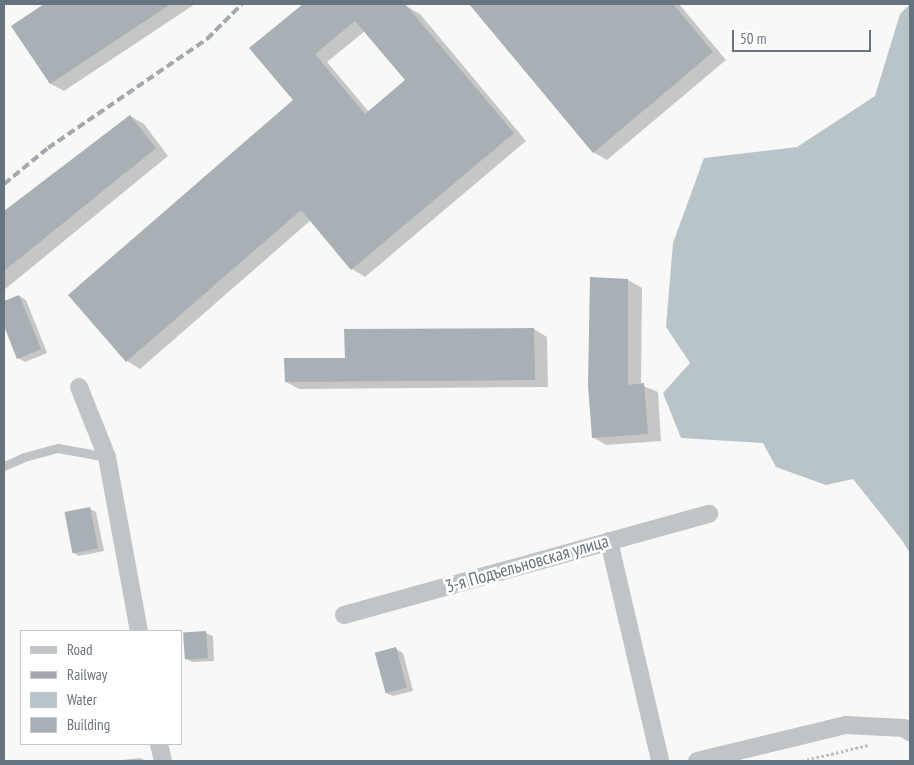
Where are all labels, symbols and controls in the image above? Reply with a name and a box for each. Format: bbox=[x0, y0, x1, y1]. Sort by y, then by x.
scale bar bbox=[734, 20, 873, 52]
text: 50 m bbox=[740, 29, 766, 48]
street label: 3-я Подъельновская улица bbox=[443, 530, 611, 598]
legend bbox=[20, 630, 182, 745]
text: Road bbox=[67, 640, 93, 659]
text: Railway bbox=[67, 665, 107, 684]
text: Water bbox=[67, 690, 97, 709]
text: Building bbox=[67, 715, 110, 734]

